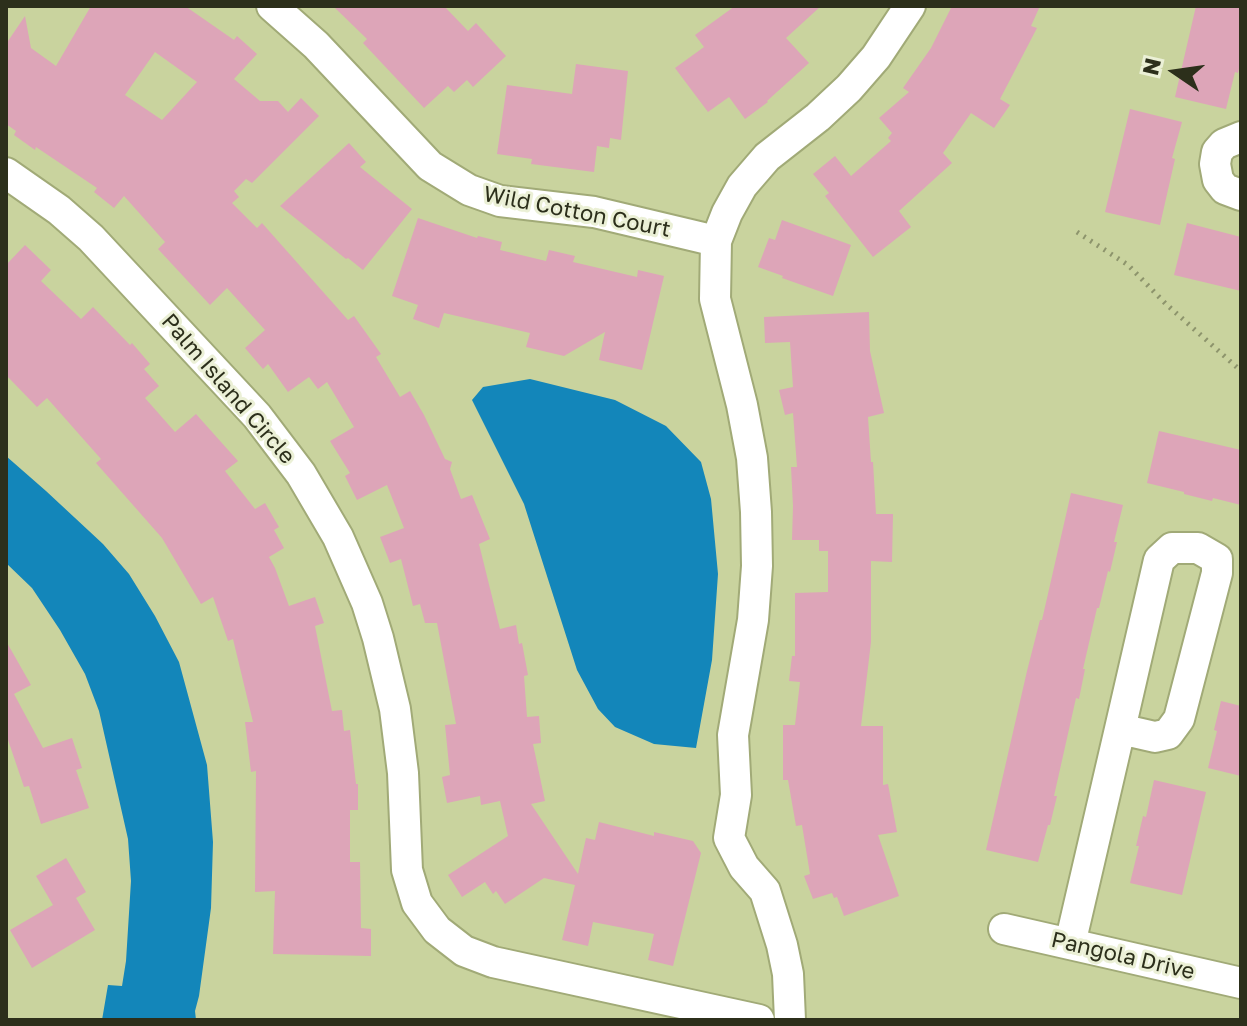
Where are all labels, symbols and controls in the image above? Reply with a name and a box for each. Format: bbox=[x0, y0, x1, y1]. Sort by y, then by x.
north arrow bbox=[1135, 32, 1215, 112]
text: N bbox=[1136, 55, 1166, 78]
street label: Wild Cotton Court bbox=[481, 181, 673, 243]
street label: Palm Island Circle bbox=[156, 309, 300, 469]
street label: Pangola Drive bbox=[1049, 927, 1197, 985]

